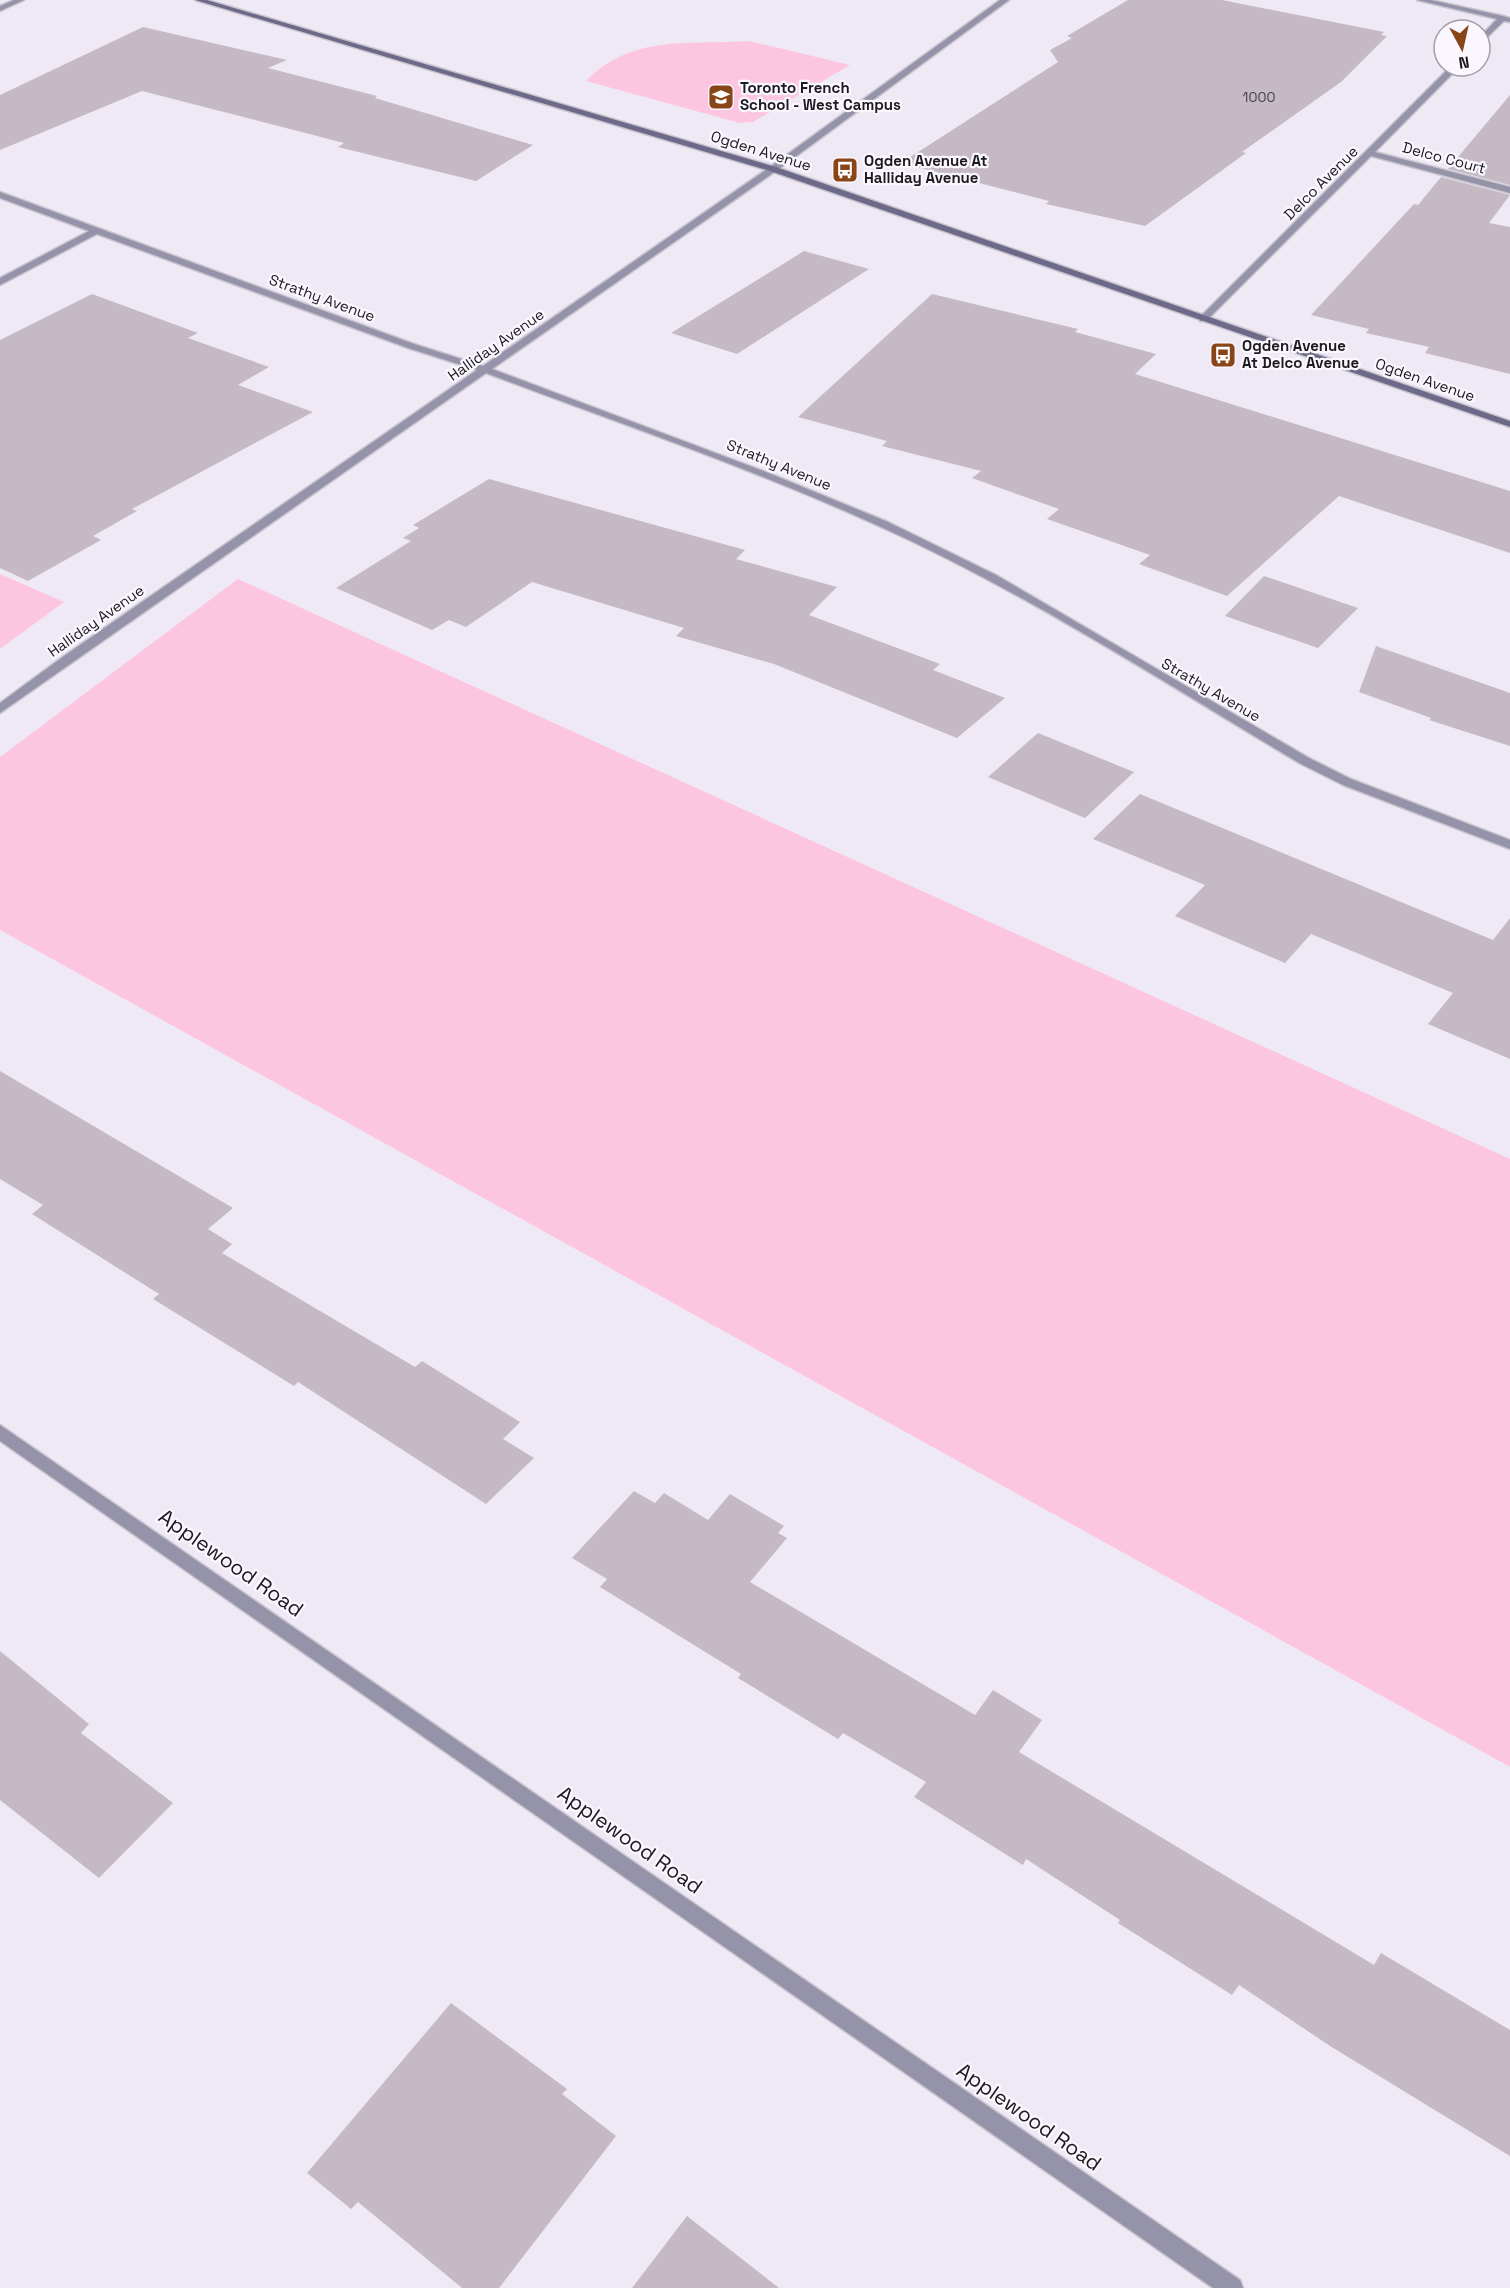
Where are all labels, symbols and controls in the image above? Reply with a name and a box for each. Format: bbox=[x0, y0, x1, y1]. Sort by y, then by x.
north arrow bbox=[1432, 18, 1492, 78]
text: N bbox=[1457, 51, 1471, 74]
place label: Toronto French School - West Campus bbox=[740, 78, 901, 114]
school or university icon: Toronto French School - West Campus bbox=[706, 82, 736, 112]
house number: 1000 bbox=[1243, 88, 1275, 106]
street label: Ogden Avenue bbox=[709, 126, 814, 175]
street label: Delco Court bbox=[1401, 137, 1488, 178]
street label: Delco Avenue bbox=[1280, 141, 1362, 224]
place label: Ogden Avenue At Halliday Avenue bbox=[864, 151, 988, 187]
bus stop icon: Ogden Avenue At Halliday Avenue bbox=[830, 155, 860, 185]
street label: Strathy Avenue bbox=[267, 270, 378, 326]
street label: Halliday Avenue bbox=[444, 304, 548, 385]
place label: Ogden Avenue At Delco Avenue bbox=[1242, 336, 1359, 372]
bus stop icon: Ogden Avenue At Delco Avenue bbox=[1208, 340, 1238, 370]
street label: Ogden Avenue bbox=[1373, 354, 1478, 405]
street label: Strathy Avenue bbox=[724, 435, 835, 494]
street label: Halliday Avenue bbox=[44, 580, 148, 661]
street label: Strathy Avenue bbox=[1158, 653, 1264, 726]
street label: Applewood Road bbox=[154, 1503, 309, 1623]
street label: Applewood Road bbox=[553, 1780, 708, 1900]
street label: Applewood Road bbox=[952, 2057, 1107, 2177]

